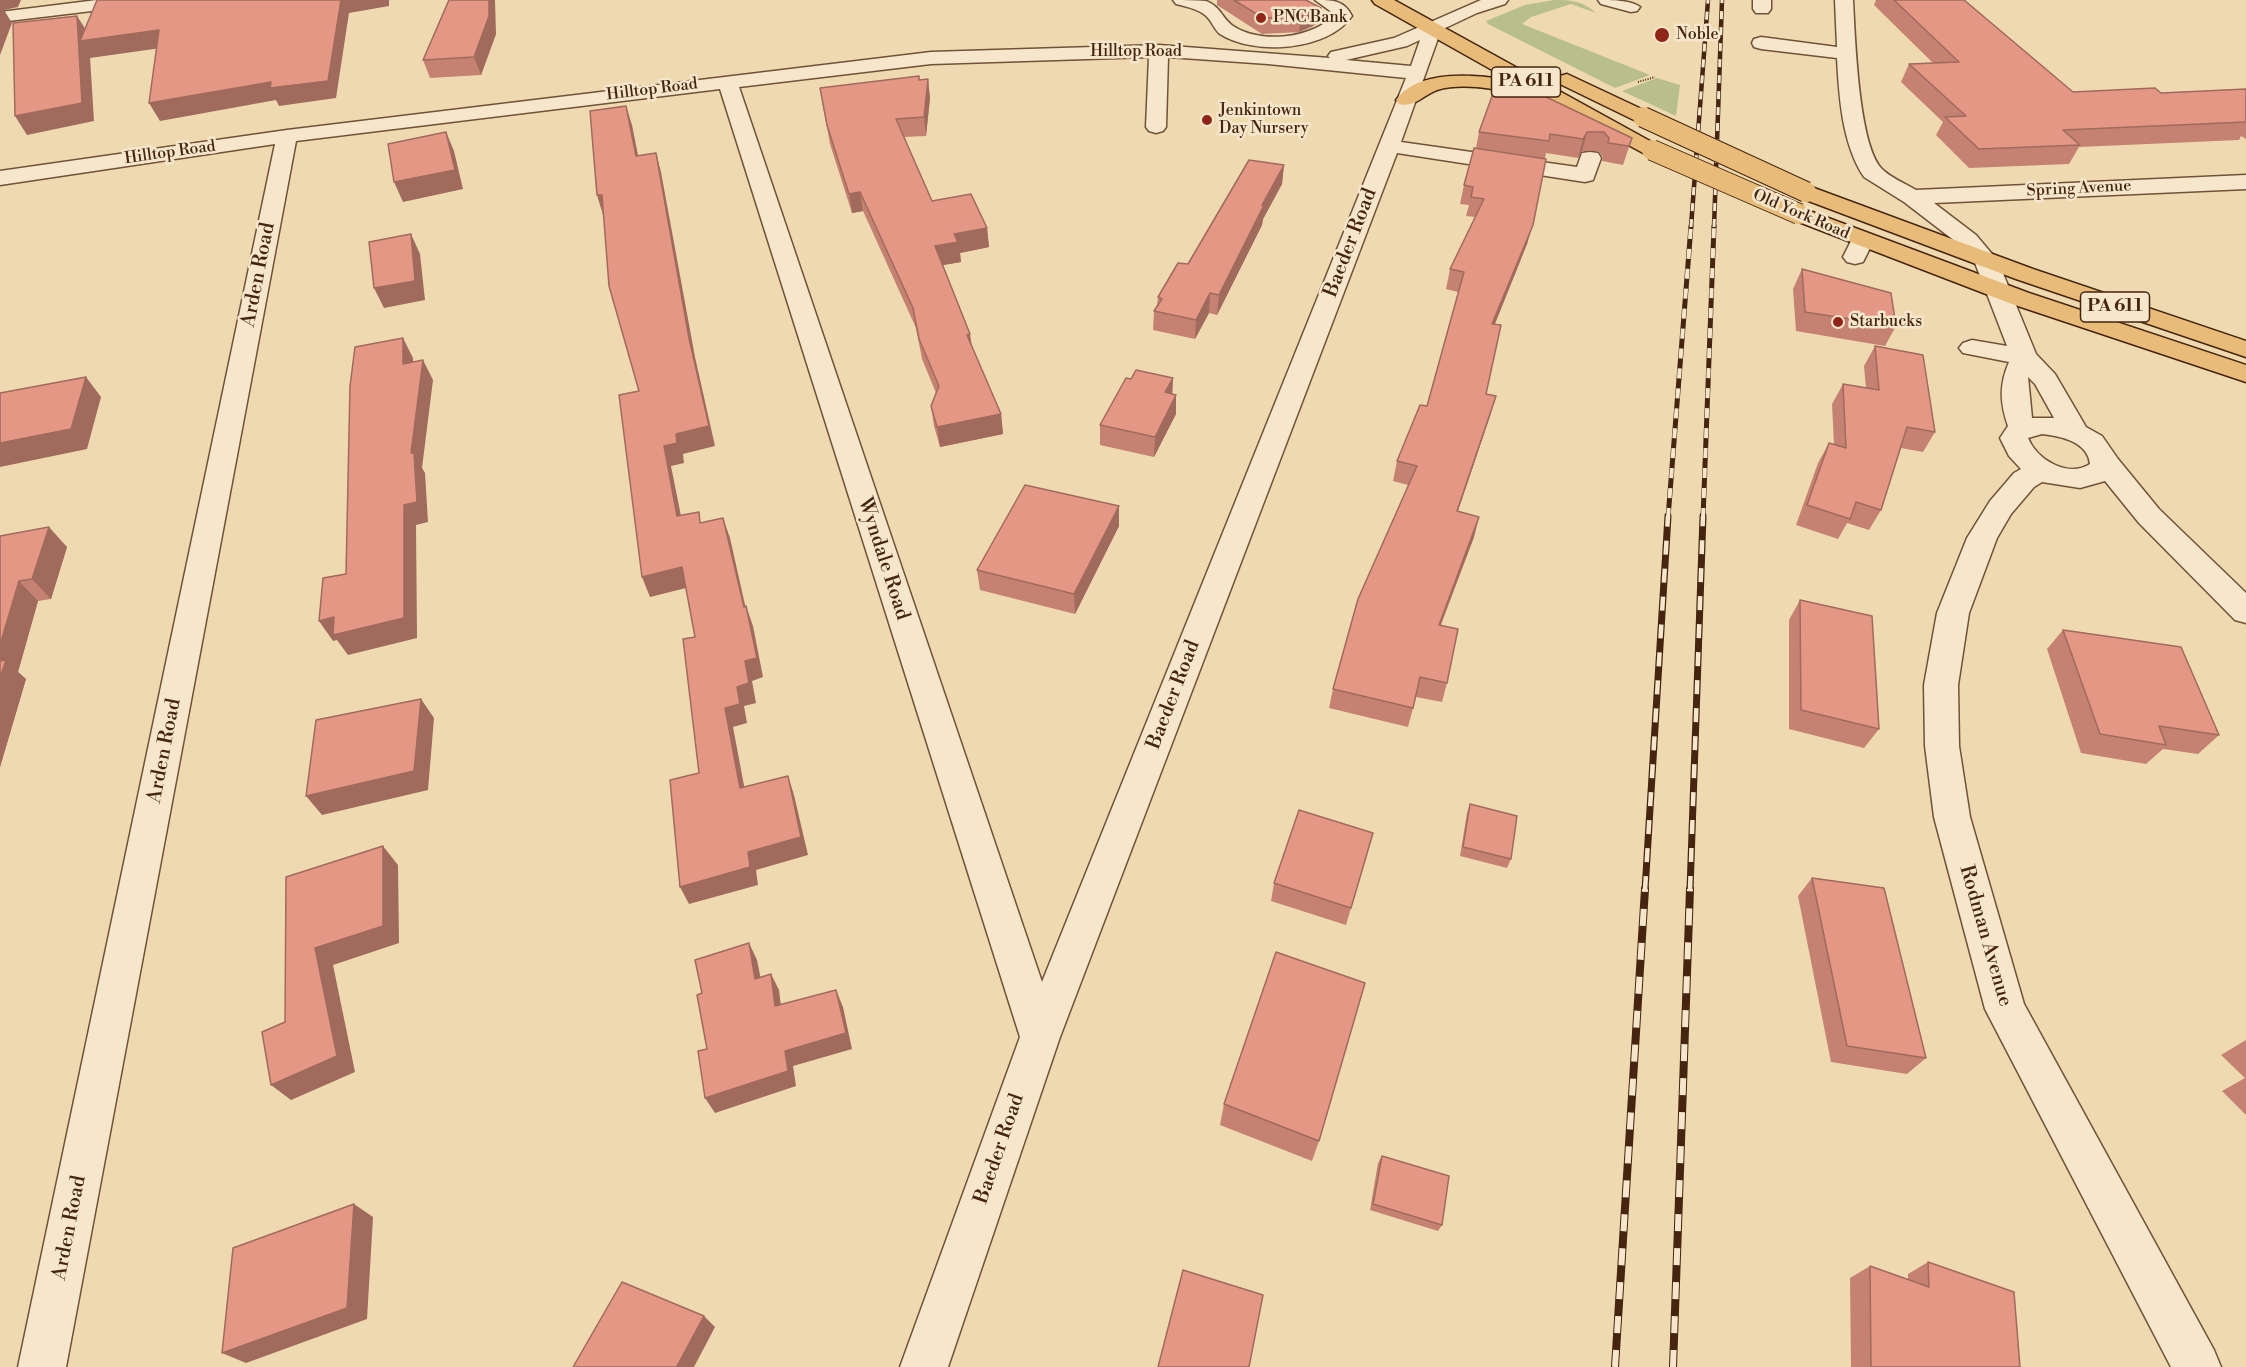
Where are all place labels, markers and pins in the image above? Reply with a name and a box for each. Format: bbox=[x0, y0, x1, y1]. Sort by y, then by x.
place label: PNC Bank bbox=[1273, 8, 1347, 28]
marker: PNC Bank bbox=[1254, 11, 1268, 25]
place label: Noble bbox=[1676, 25, 1719, 45]
marker: Noble bbox=[1653, 26, 1671, 44]
place label: Jenkintown Day Nursery bbox=[1219, 101, 1309, 139]
marker: Jenkintown Day Nursery bbox=[1200, 113, 1214, 127]
place label: Starbucks bbox=[1850, 312, 1922, 332]
marker: Starbucks bbox=[1831, 315, 1845, 329]

